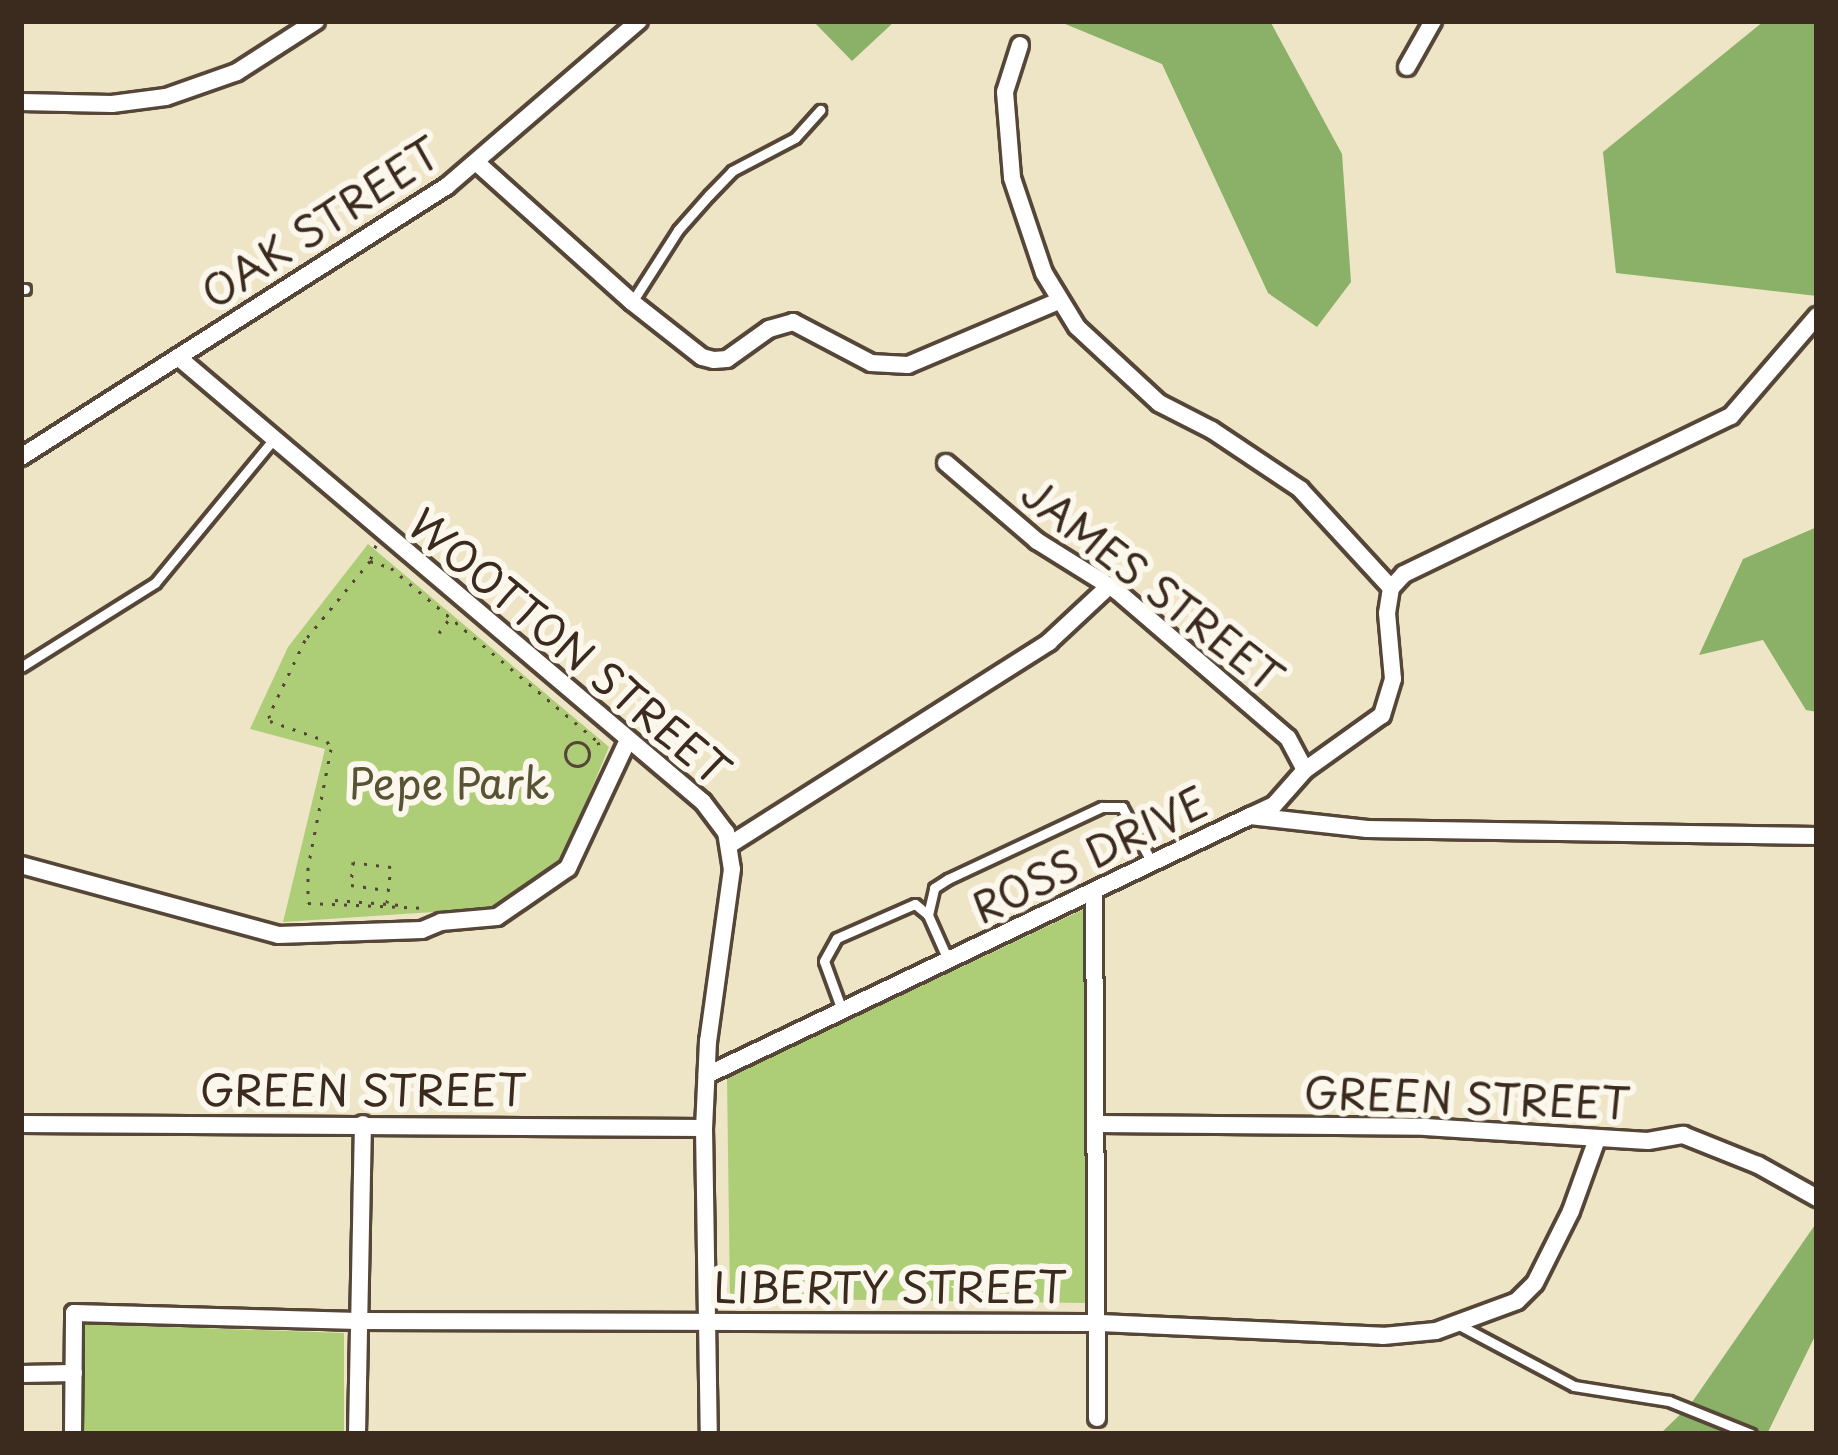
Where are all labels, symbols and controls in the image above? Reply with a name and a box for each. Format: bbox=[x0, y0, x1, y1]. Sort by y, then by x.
street label: OAK STREET bbox=[192, 127, 448, 317]
street label: JAMES STREET bbox=[1009, 464, 1297, 704]
street label: WOOTTON STREET bbox=[398, 496, 742, 796]
park label: Pepe Park bbox=[348, 757, 550, 807]
street label: ROSS DRIVE bbox=[963, 775, 1215, 933]
street label: GREEN STREET bbox=[199, 1064, 527, 1114]
street label: GREEN STREET bbox=[1302, 1066, 1632, 1128]
street label: LIBERTY STREET bbox=[713, 1261, 1067, 1311]

